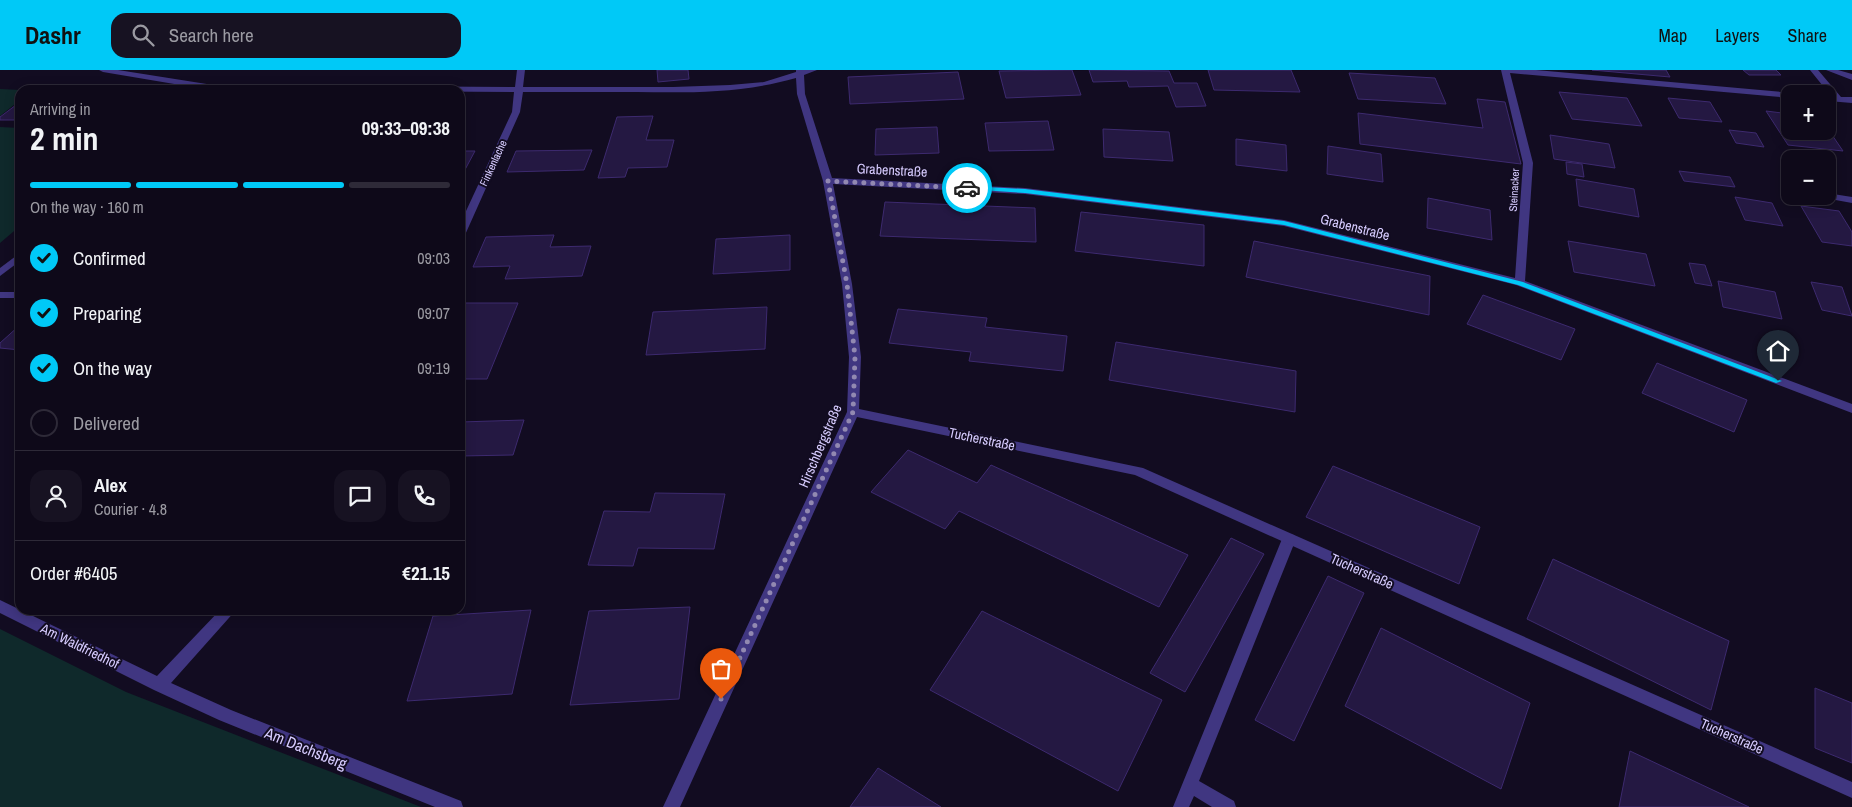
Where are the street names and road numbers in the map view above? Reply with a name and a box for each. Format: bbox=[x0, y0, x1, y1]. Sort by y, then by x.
street label: Finkenlache bbox=[476, 138, 510, 188]
street label: Grabenstraße bbox=[856, 159, 928, 181]
street label: Steinacker bbox=[1506, 168, 1522, 212]
street label: Grabenstraße bbox=[1318, 210, 1392, 244]
street label: Hirschbergstraße bbox=[794, 402, 846, 490]
street label: Tucherstraße bbox=[947, 423, 1017, 455]
street label: Tucherstraße bbox=[1328, 549, 1396, 593]
street label: Am Waldfriedhof bbox=[37, 619, 123, 673]
street label: Tucherstraße bbox=[1698, 714, 1766, 758]
street label: Am Dachsberg bbox=[261, 721, 351, 775]

